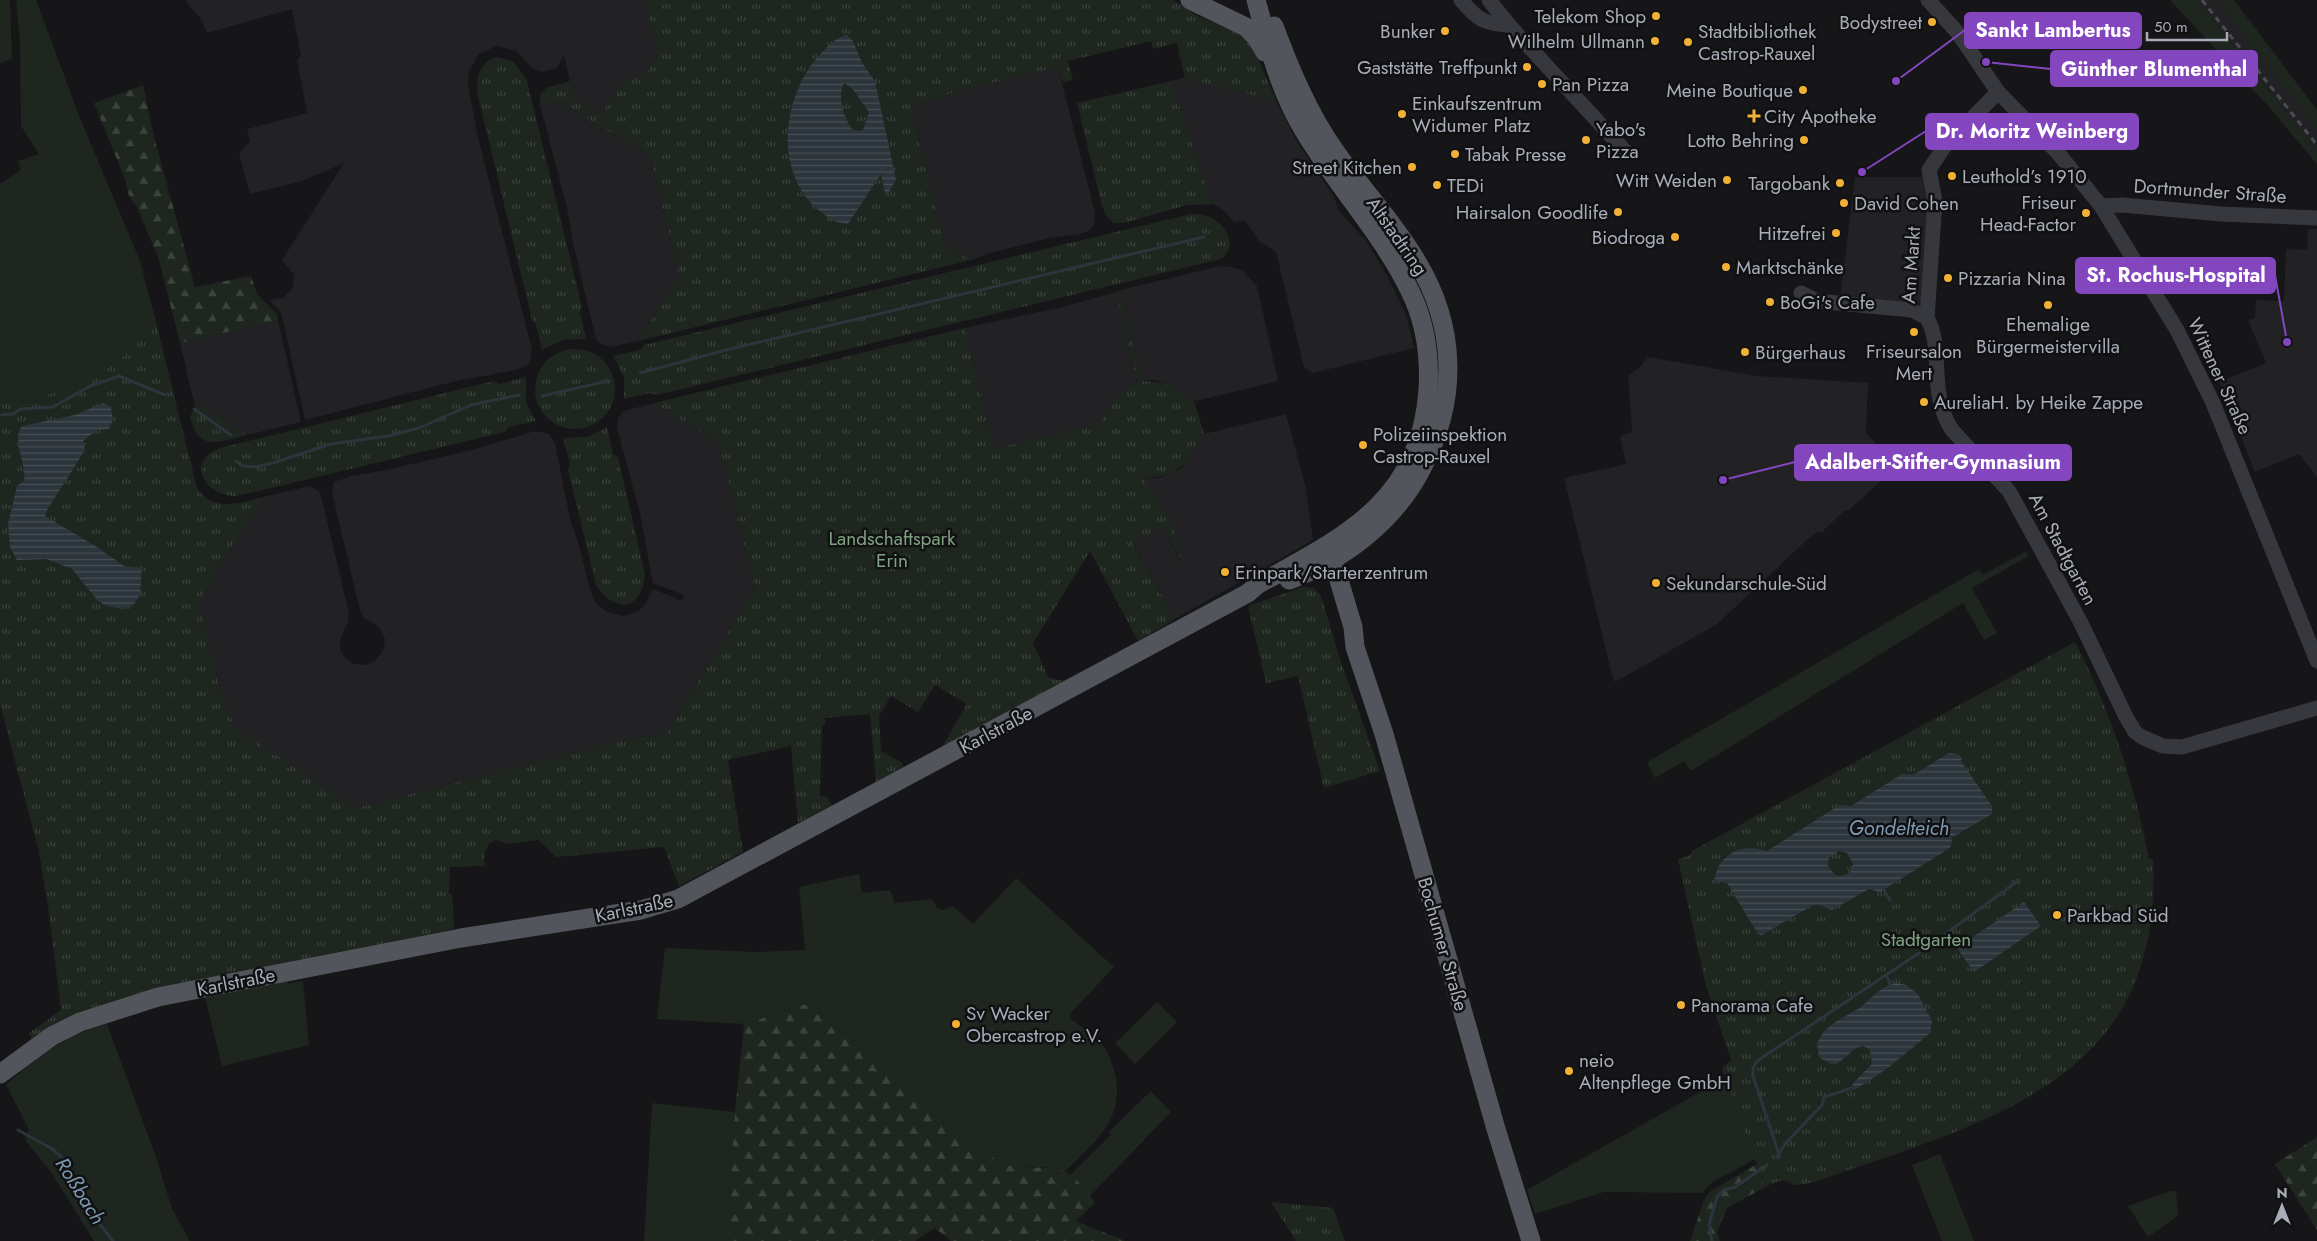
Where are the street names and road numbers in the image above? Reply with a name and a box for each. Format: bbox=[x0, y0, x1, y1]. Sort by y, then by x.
street label: Dortmunder Straße bbox=[2133, 172, 2288, 210]
street label: Altstadtring bbox=[1360, 191, 1434, 281]
street label: Am Markt bbox=[1895, 225, 1927, 304]
street label: Wittener Straße bbox=[2181, 313, 2259, 439]
street label: Am Stadtgarten bbox=[2022, 488, 2104, 610]
street label: Karlstraße bbox=[955, 699, 1037, 761]
street label: Bochumer Straße bbox=[1411, 874, 1475, 1014]
street label: Karlstraße bbox=[592, 887, 676, 929]
street label: Karlstraße bbox=[195, 961, 278, 1003]

